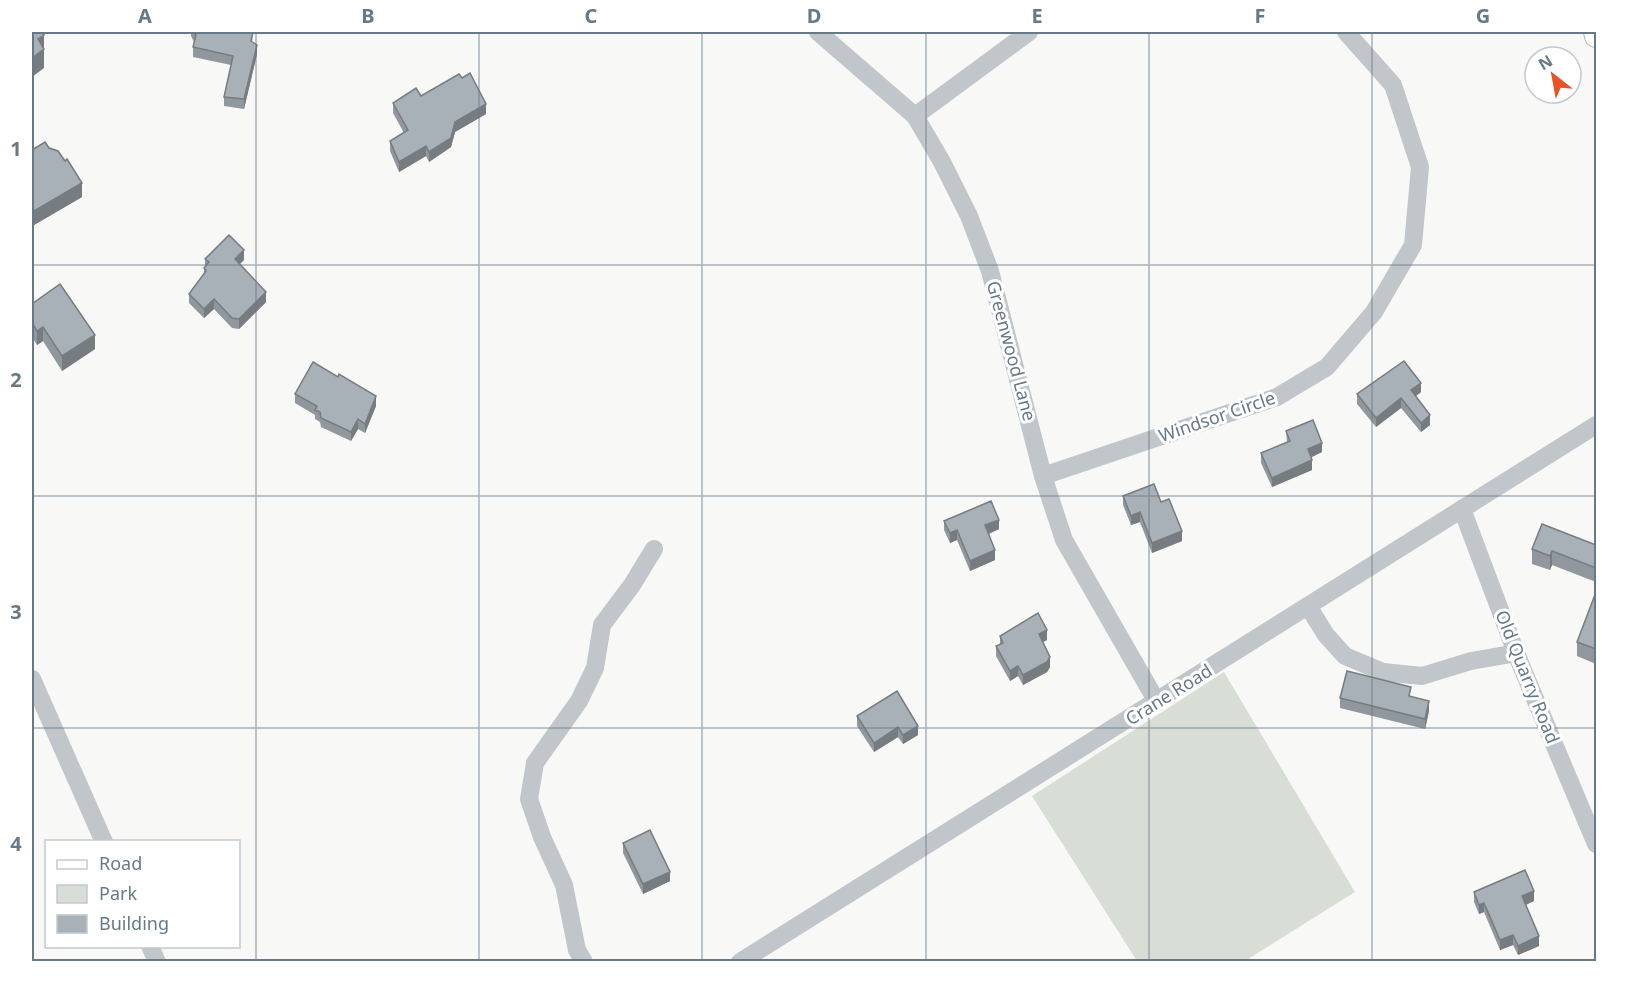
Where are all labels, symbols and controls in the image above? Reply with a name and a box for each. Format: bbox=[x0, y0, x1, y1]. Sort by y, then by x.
text: A bbox=[138, 2, 152, 29]
text: B bbox=[361, 2, 375, 29]
text: C bbox=[585, 2, 598, 29]
text: D bbox=[807, 2, 821, 29]
text: E bbox=[1031, 2, 1043, 29]
text: F bbox=[1255, 2, 1265, 29]
text: G bbox=[1476, 2, 1490, 29]
north arrow bbox=[1523, 45, 1583, 105]
text: N bbox=[1534, 49, 1557, 75]
text: 1 bbox=[10, 135, 22, 162]
street label: Greenwood Lane bbox=[982, 278, 1042, 423]
text: 2 bbox=[10, 366, 22, 393]
street label: Windsor Circle bbox=[1155, 385, 1278, 447]
text: 3 bbox=[10, 598, 22, 625]
street label: Old Quarry Road bbox=[1490, 606, 1566, 747]
street label: Crane Road bbox=[1121, 658, 1216, 730]
text: 4 bbox=[10, 830, 22, 857]
legend bbox=[45, 840, 240, 948]
text: Road bbox=[99, 851, 142, 875]
text: Park bbox=[99, 881, 137, 905]
text: Building bbox=[99, 911, 169, 935]

